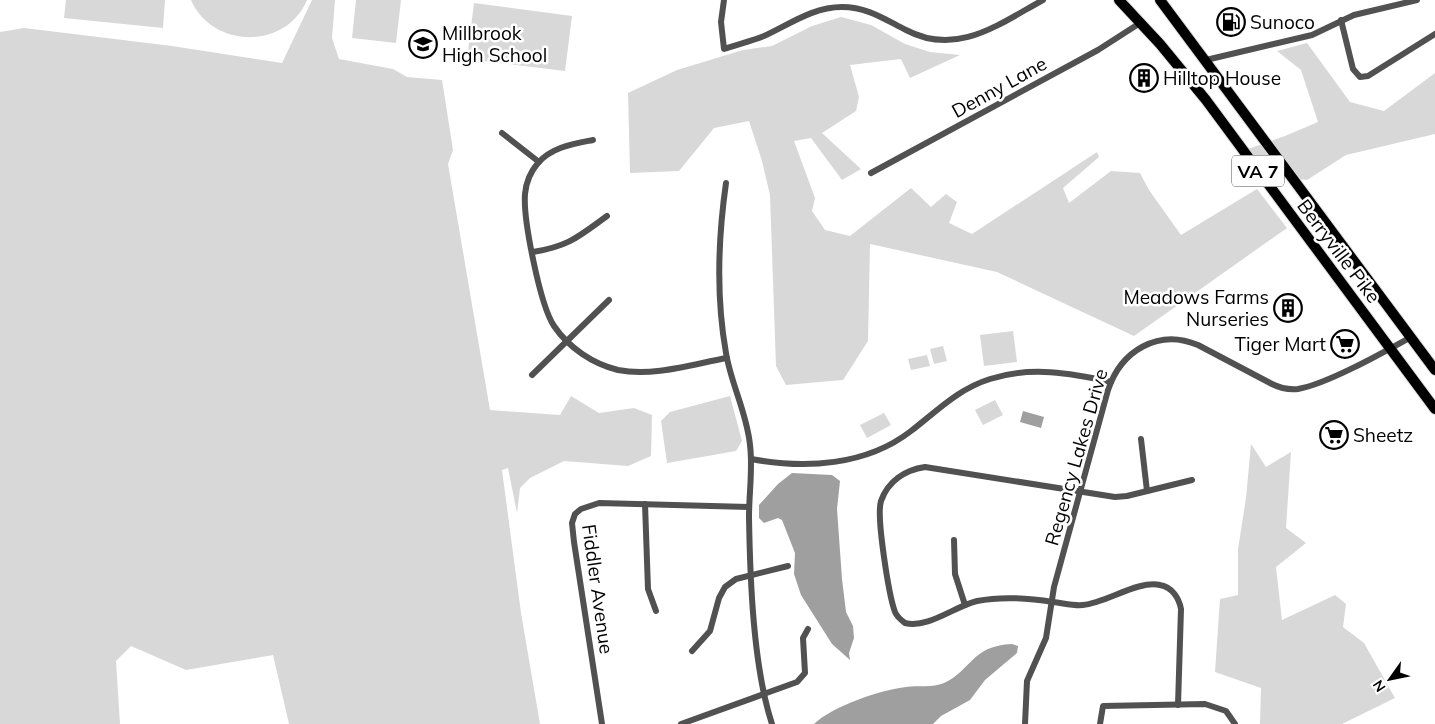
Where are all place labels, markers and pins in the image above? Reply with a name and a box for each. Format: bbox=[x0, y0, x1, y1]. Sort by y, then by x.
fuel station icon: Sunoco bbox=[1216, 7, 1246, 37]
place label: Sunoco bbox=[1250, 10, 1315, 34]
place label: Millbrook High School bbox=[442, 21, 547, 67]
school or university icon: Millbrook High School bbox=[408, 29, 438, 59]
building icon: Hilltop House bbox=[1129, 63, 1159, 93]
place label: Hilltop House bbox=[1163, 66, 1281, 90]
place label: Meadows Farms Nurseries bbox=[1123, 285, 1269, 331]
building icon: Meadows Farms Nurseries bbox=[1273, 293, 1303, 323]
supermarket icon: Tiger Mart bbox=[1330, 329, 1360, 359]
place label: Tiger Mart bbox=[1235, 332, 1326, 356]
supermarket icon: Sheetz bbox=[1319, 420, 1349, 450]
place label: Sheetz bbox=[1353, 423, 1413, 447]

